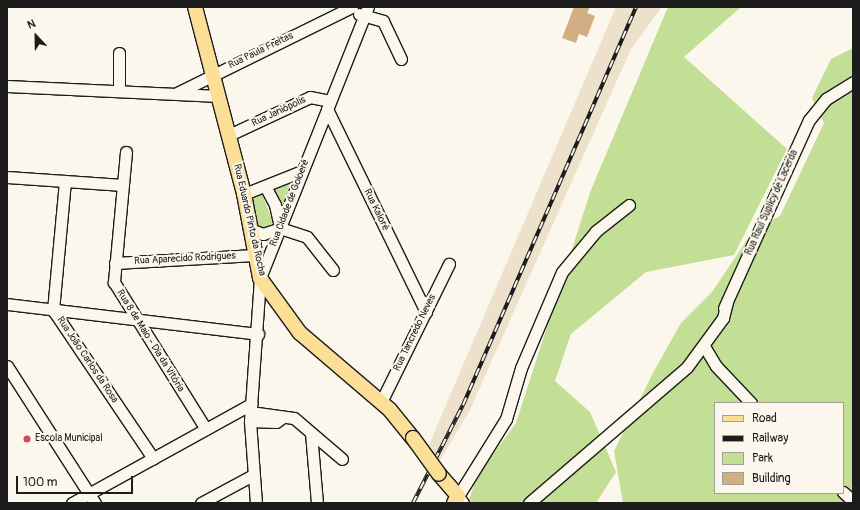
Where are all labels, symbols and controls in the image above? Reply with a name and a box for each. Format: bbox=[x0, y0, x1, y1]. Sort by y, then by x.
north arrow bbox=[16, 16, 56, 56]
text: N bbox=[25, 17, 37, 32]
street label: Rua Paula Freitas bbox=[227, 30, 295, 72]
street label: Rua Janiópolis bbox=[250, 94, 308, 130]
street label: Rua Raul Suplicy de Lacerda bbox=[743, 148, 801, 258]
street label: Rua Cidade de Goioerê bbox=[268, 158, 312, 248]
street label: Rua Eduardo Pinto da Rocha bbox=[230, 163, 268, 277]
street label: Rua Kaloré bbox=[361, 187, 391, 233]
street label: Rua Aparecido Rodrigues bbox=[134, 250, 236, 268]
street label: Rua 8 de Maio - Dia da Vitória bbox=[114, 288, 186, 394]
street label: Rua Tancredo Neves bbox=[391, 293, 439, 373]
street label: Rua João Carlos da Rosa bbox=[54, 315, 120, 405]
legend bbox=[714, 402, 844, 494]
text: Road bbox=[752, 411, 777, 426]
text: Railway bbox=[752, 431, 788, 446]
place label: Escola Municipal bbox=[35, 433, 103, 445]
marker: Escola Municipal bbox=[22, 434, 32, 444]
text: Park bbox=[752, 451, 773, 466]
scale bar bbox=[18, 468, 135, 494]
text: Building bbox=[752, 471, 791, 486]
text: 100 m bbox=[23, 475, 57, 490]

